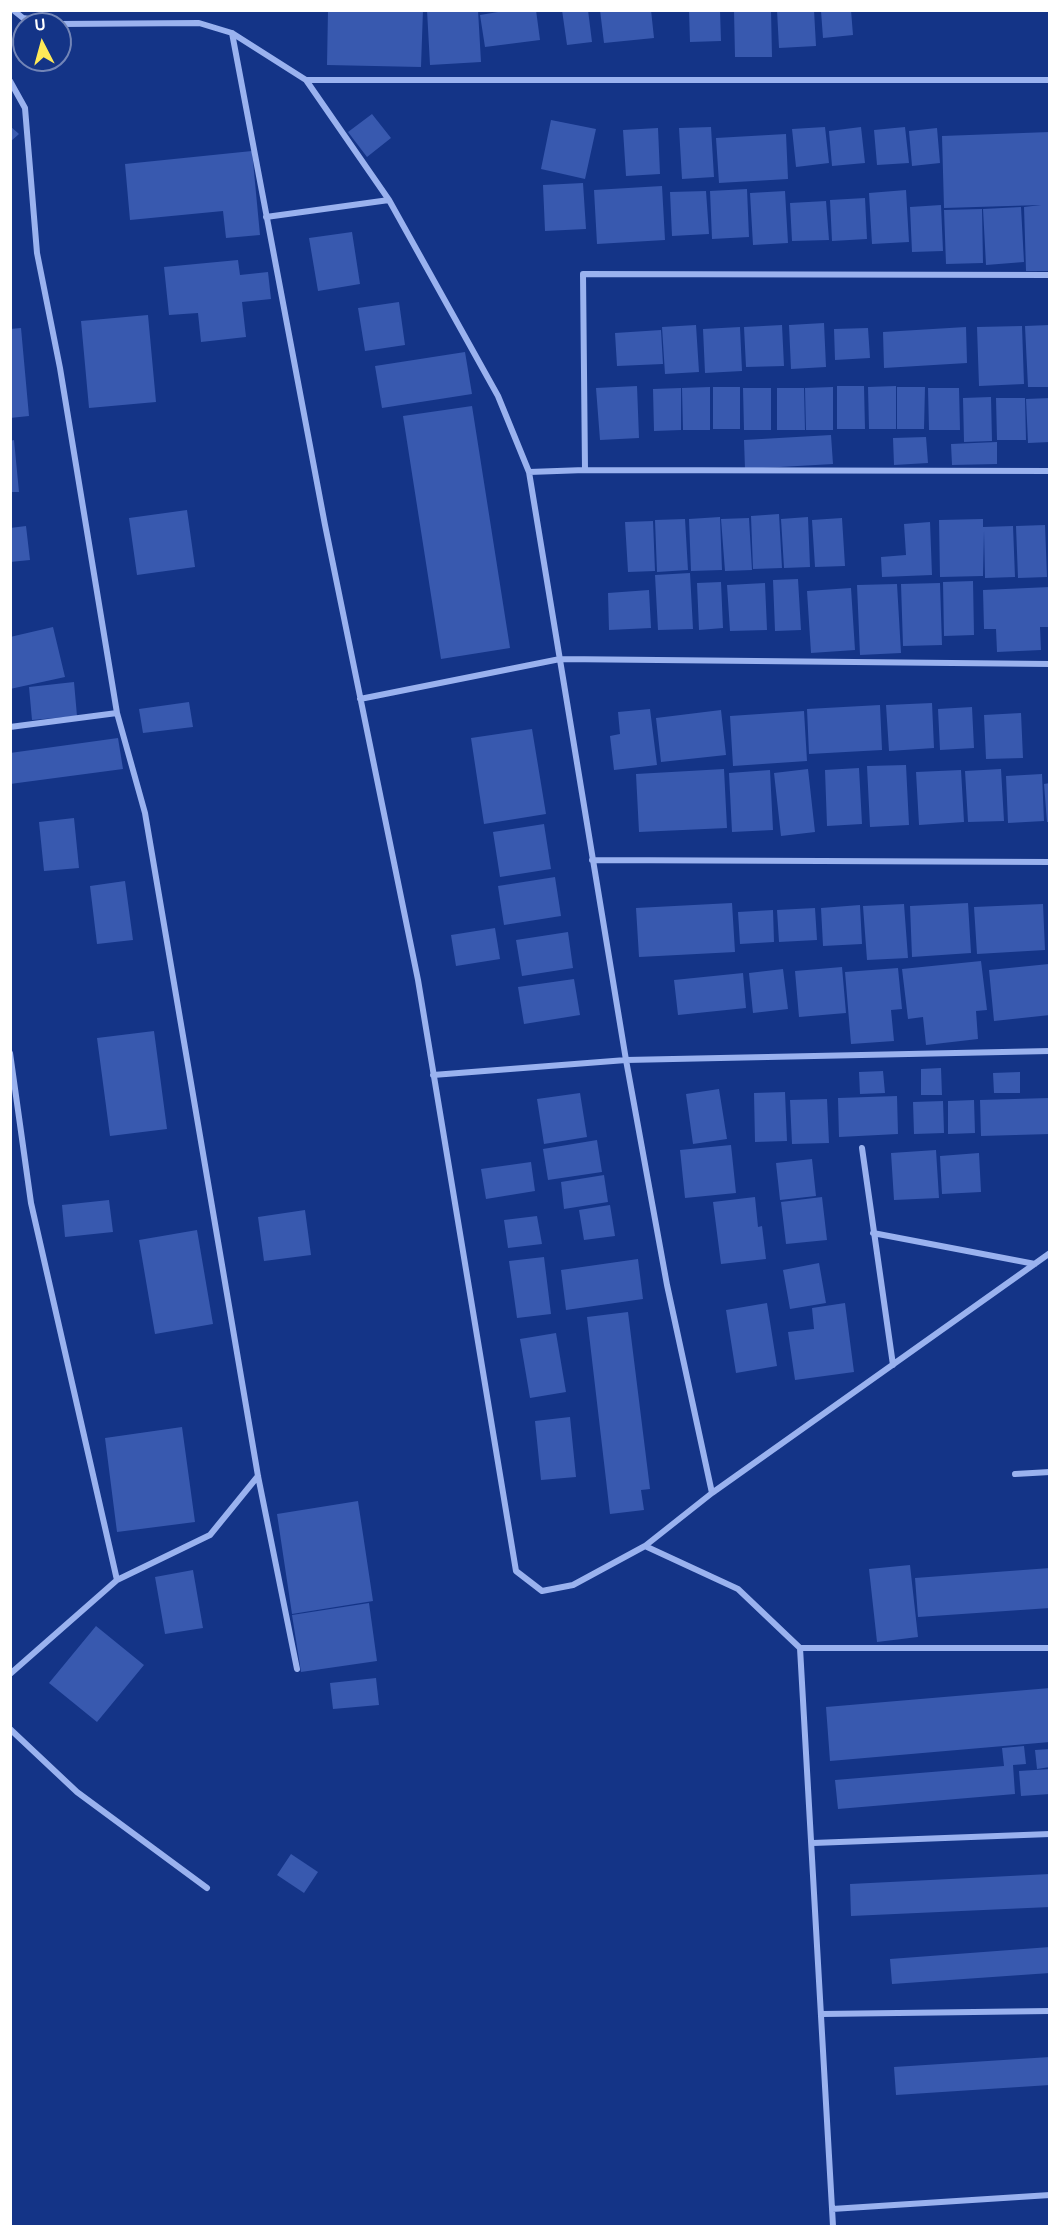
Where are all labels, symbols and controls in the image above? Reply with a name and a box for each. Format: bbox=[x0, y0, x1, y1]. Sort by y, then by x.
north arrow bbox=[12, 12, 72, 72]
text: U bbox=[34, 16, 47, 37]

